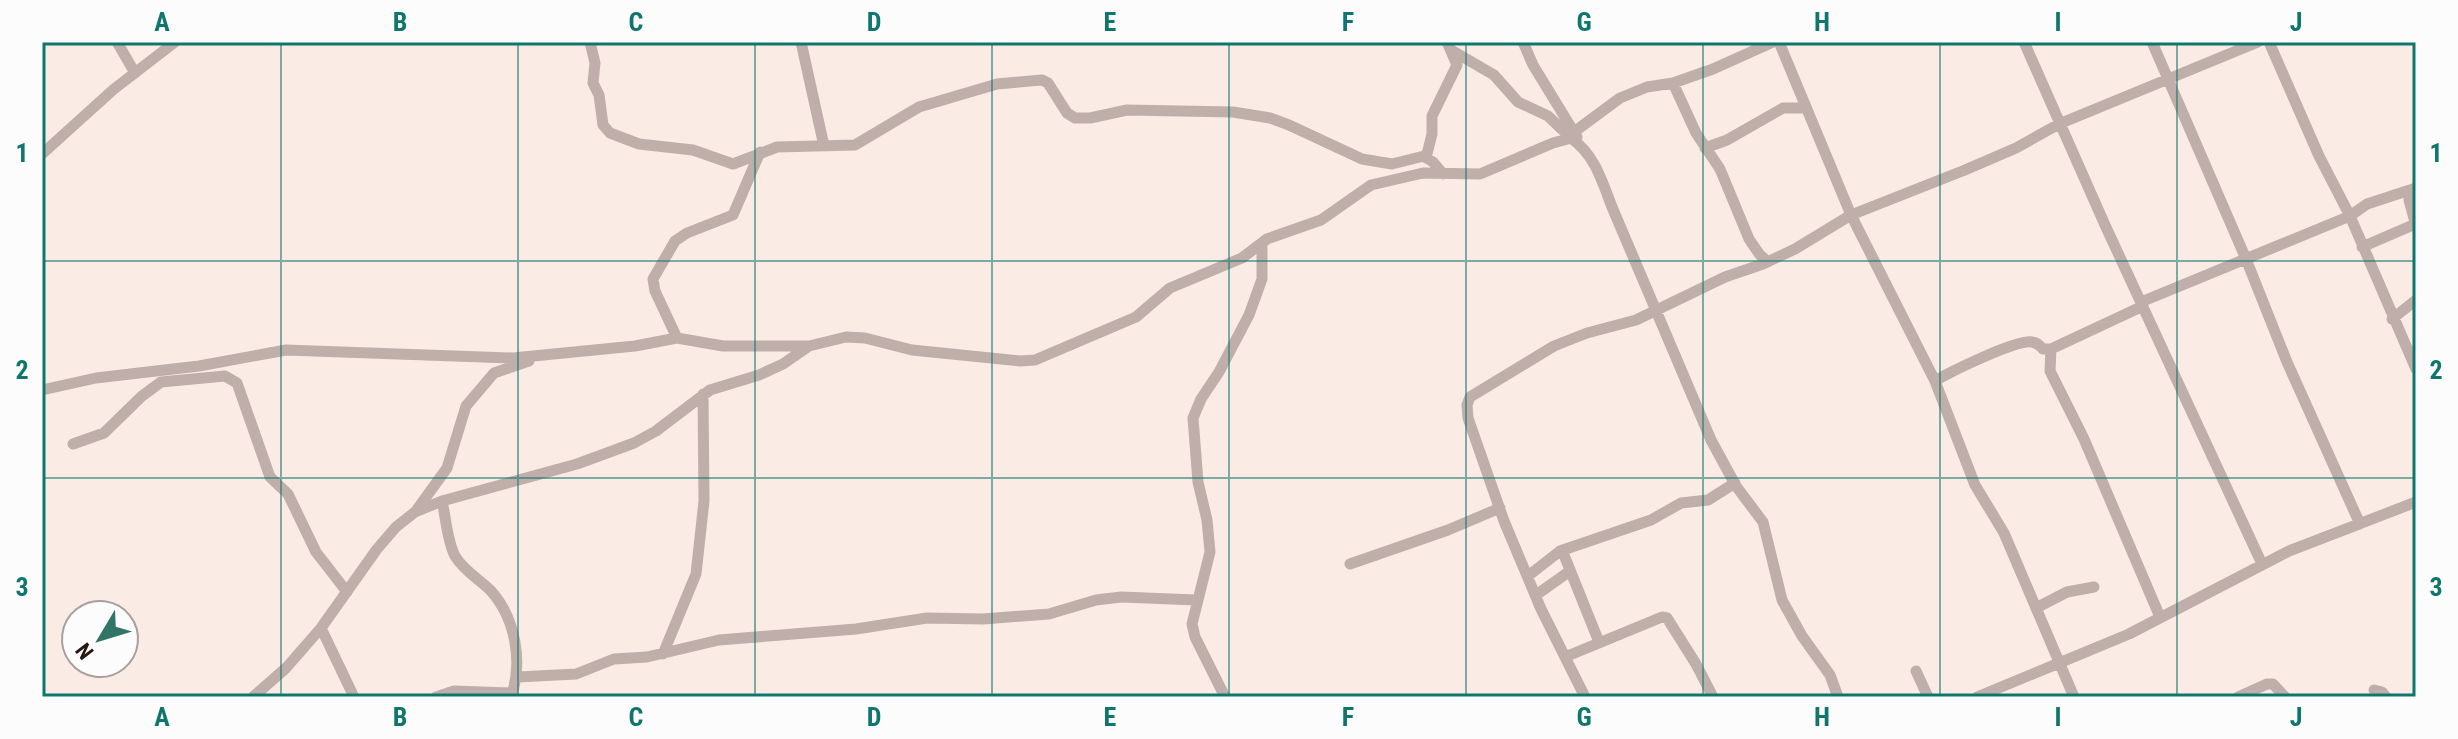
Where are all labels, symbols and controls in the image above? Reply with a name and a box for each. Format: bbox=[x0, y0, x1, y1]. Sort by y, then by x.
text: A bbox=[154, 7, 170, 37]
text: B bbox=[393, 7, 407, 37]
text: C bbox=[629, 7, 644, 37]
text: D bbox=[867, 7, 881, 37]
text: E bbox=[1104, 7, 1117, 37]
text: F bbox=[1342, 7, 1354, 37]
text: G bbox=[1576, 7, 1592, 37]
text: H bbox=[1814, 7, 1830, 37]
text: I bbox=[2054, 7, 2062, 37]
text: J bbox=[2290, 7, 2302, 37]
text: 1 bbox=[15, 138, 29, 168]
text: 1 bbox=[2429, 138, 2443, 168]
text: 2 bbox=[15, 355, 29, 385]
text: 2 bbox=[2429, 355, 2443, 385]
text: 3 bbox=[15, 572, 29, 602]
text: 3 bbox=[2429, 572, 2443, 602]
north arrow bbox=[60, 599, 140, 679]
text: N bbox=[71, 638, 99, 664]
text: A bbox=[154, 702, 170, 732]
text: B bbox=[393, 702, 407, 732]
text: C bbox=[629, 702, 644, 732]
text: D bbox=[867, 702, 881, 732]
text: E bbox=[1104, 702, 1117, 732]
text: F bbox=[1342, 702, 1354, 732]
text: G bbox=[1576, 702, 1592, 732]
text: H bbox=[1814, 702, 1830, 732]
text: I bbox=[2054, 702, 2062, 732]
text: J bbox=[2290, 702, 2302, 732]

